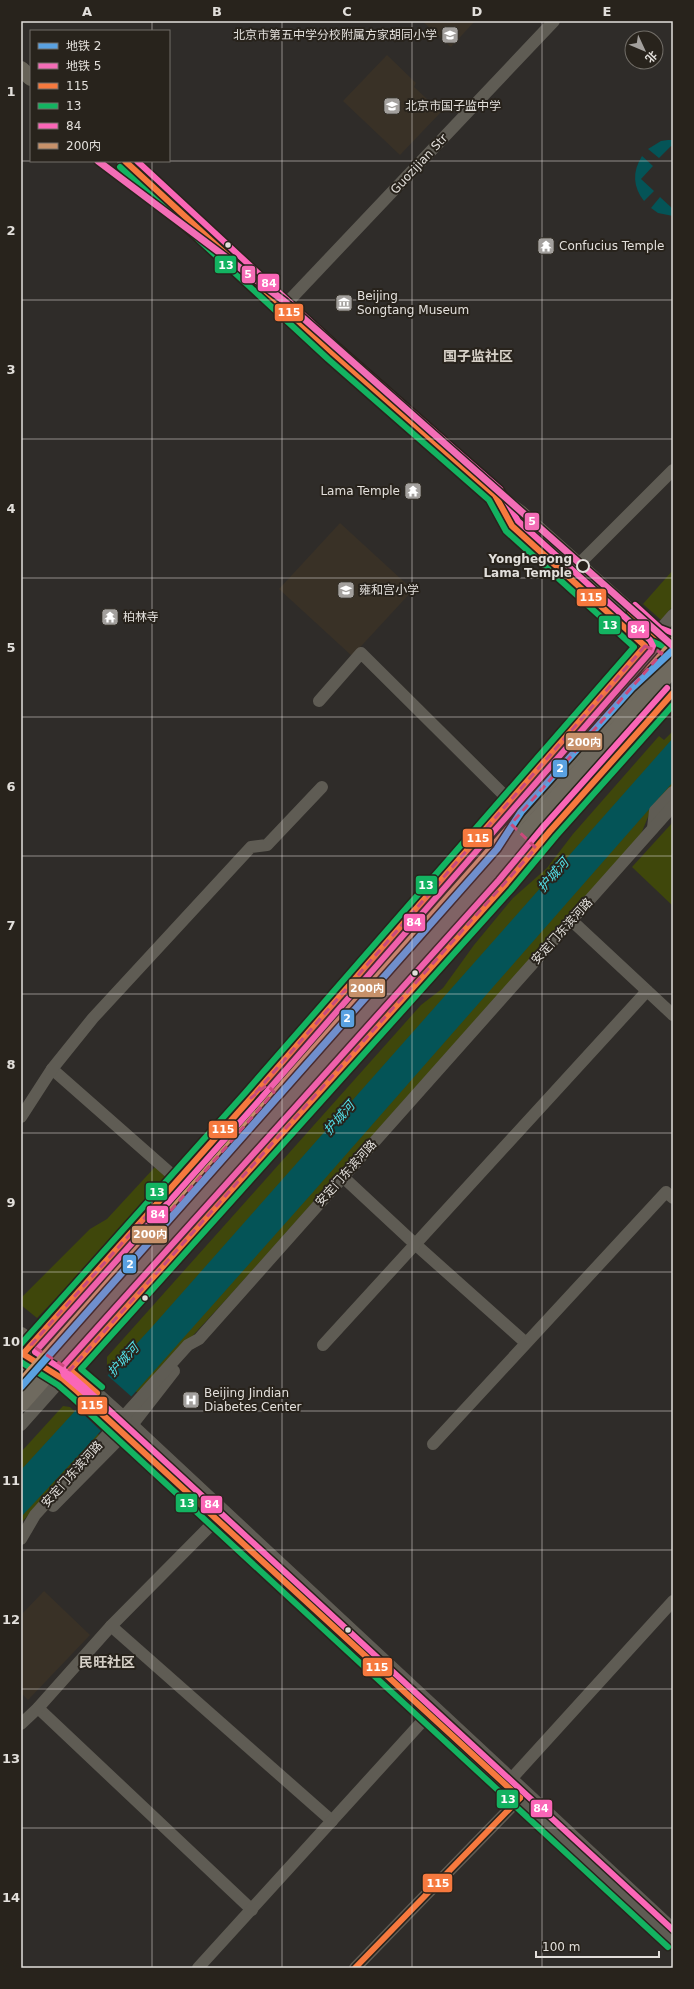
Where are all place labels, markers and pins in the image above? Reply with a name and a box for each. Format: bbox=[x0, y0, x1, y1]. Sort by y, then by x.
school or university icon: 北京市第五中学分校附属方家胡同小学 bbox=[440, 25, 460, 45]
place label: 北京市第五中学分校附属方家胡同小学 bbox=[233, 28, 437, 42]
school or university icon: 北京市国子监中学 bbox=[382, 96, 402, 116]
place label: 北京市国子监中学 bbox=[405, 99, 501, 113]
temple icon: Confucius Temple bbox=[536, 236, 556, 256]
place label: Confucius Temple bbox=[559, 239, 664, 253]
unlabelled marker bbox=[223, 240, 233, 250]
place label: Beijing Songtang Museum bbox=[357, 289, 469, 317]
museum icon: Beijing Songtang Museum bbox=[334, 293, 354, 313]
temple icon: Lama Temple bbox=[403, 481, 423, 501]
place label: Lama Temple bbox=[320, 484, 400, 498]
place label: Yonghegong Lama Temple bbox=[483, 552, 572, 580]
marker: Yonghegong Lama Temple bbox=[576, 559, 590, 573]
school or university icon: 雍和宫小学 bbox=[336, 580, 356, 600]
place label: 雍和宫小学 bbox=[359, 583, 419, 597]
temple icon: 柏林寺 bbox=[100, 607, 120, 627]
place label: 柏林寺 bbox=[123, 610, 159, 624]
unlabelled marker bbox=[410, 968, 420, 978]
unlabelled marker bbox=[140, 1293, 150, 1303]
place label: Beijing Jindian Diabetes Center bbox=[204, 1386, 302, 1414]
hospital icon: Beijing Jindian Diabetes Center bbox=[181, 1390, 201, 1410]
unlabelled marker bbox=[343, 1625, 353, 1635]

